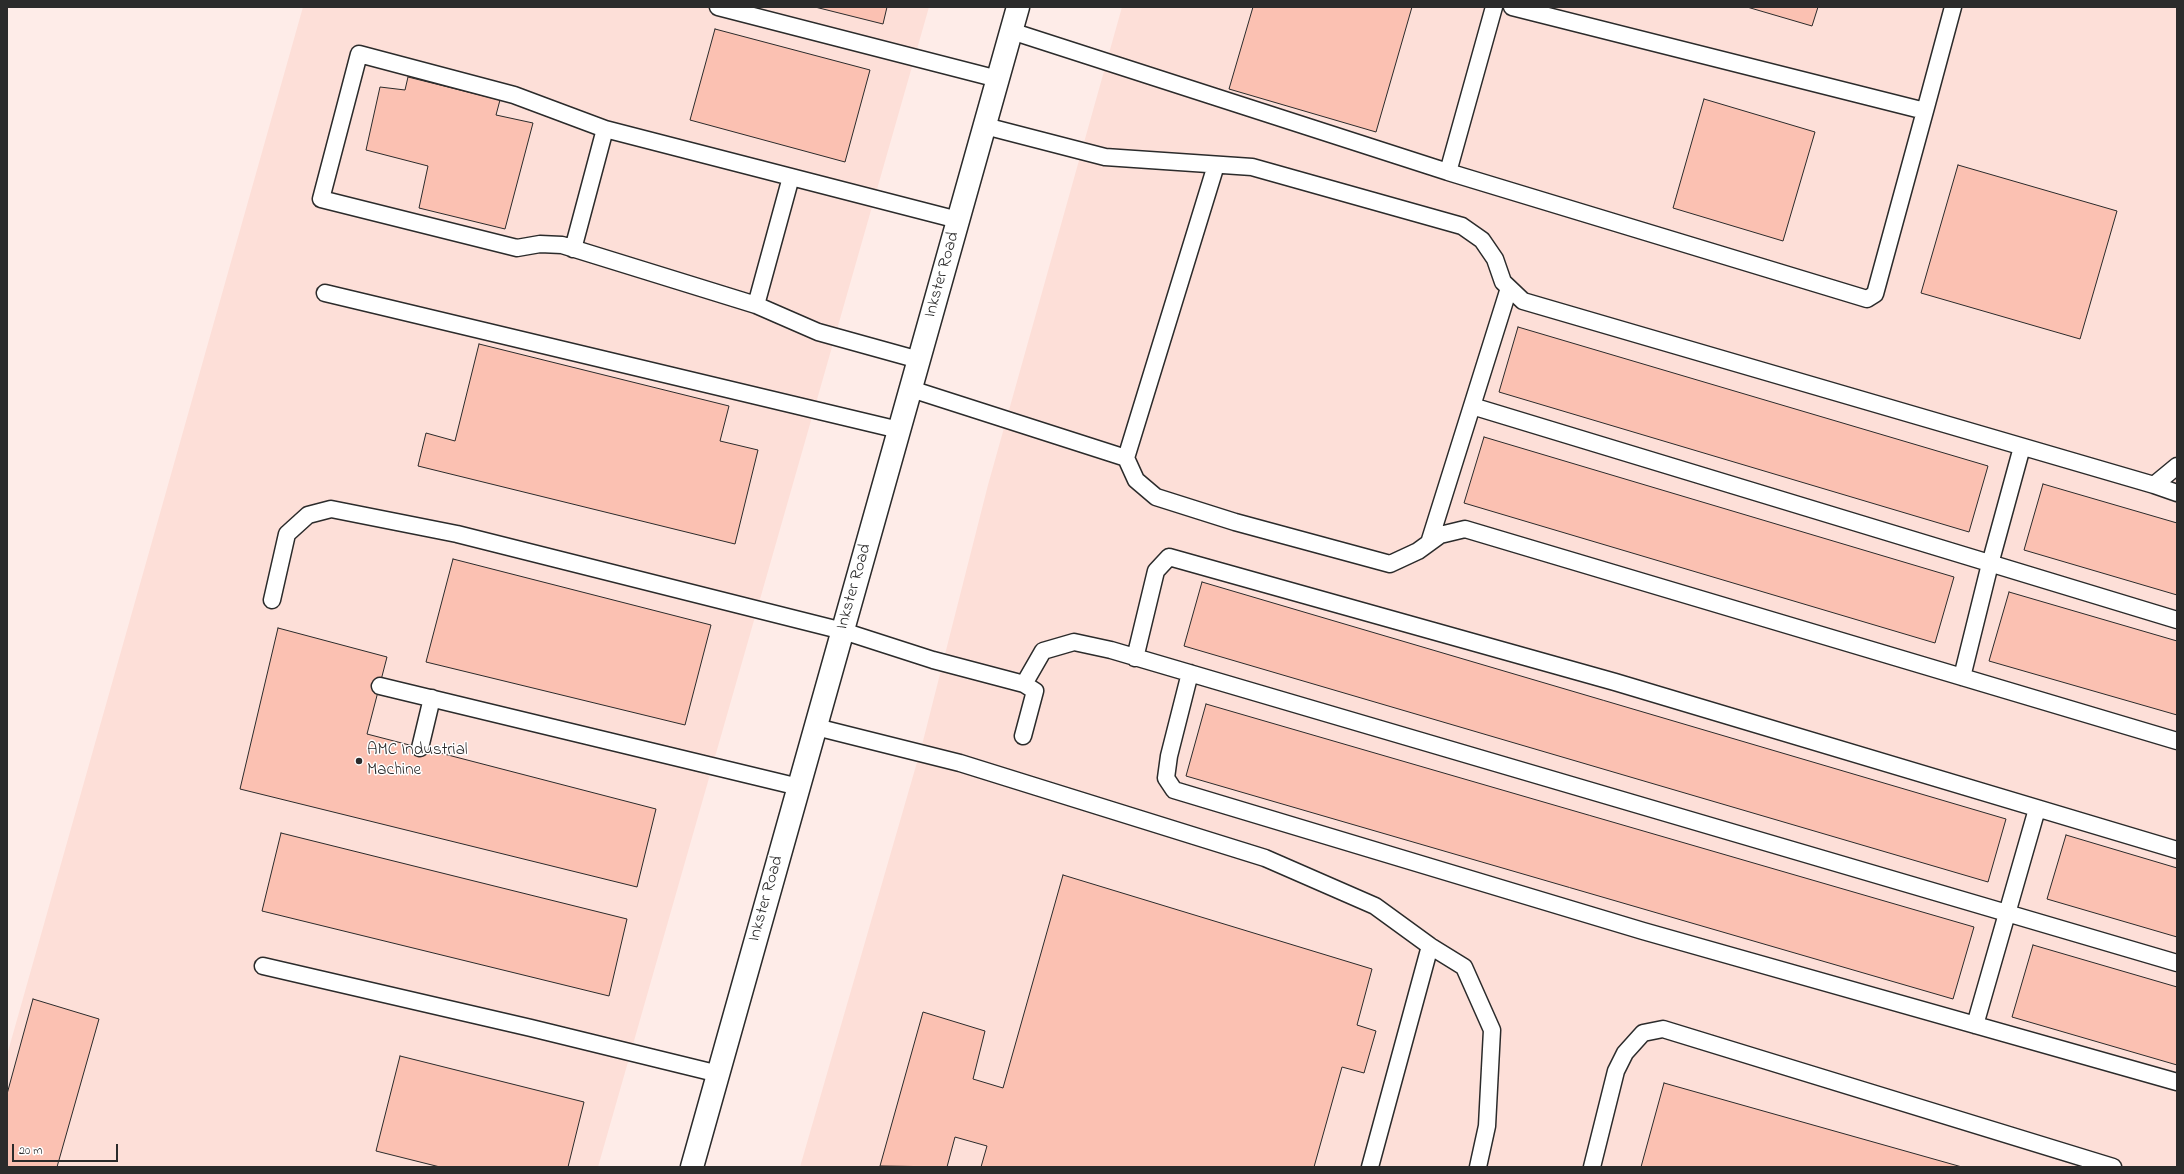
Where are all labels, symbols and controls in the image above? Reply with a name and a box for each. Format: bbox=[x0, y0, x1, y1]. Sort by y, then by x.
street label: Inkster Road bbox=[921, 230, 965, 320]
street label: Inkster Road bbox=[833, 542, 877, 632]
place label: AMC Industrial Machine bbox=[367, 741, 468, 781]
marker: AMC Industrial Machine bbox=[354, 756, 364, 766]
street label: Inkster Road bbox=[745, 854, 789, 944]
scale bar bbox=[14, 1136, 120, 1162]
text: 20 m bbox=[19, 1142, 42, 1160]

